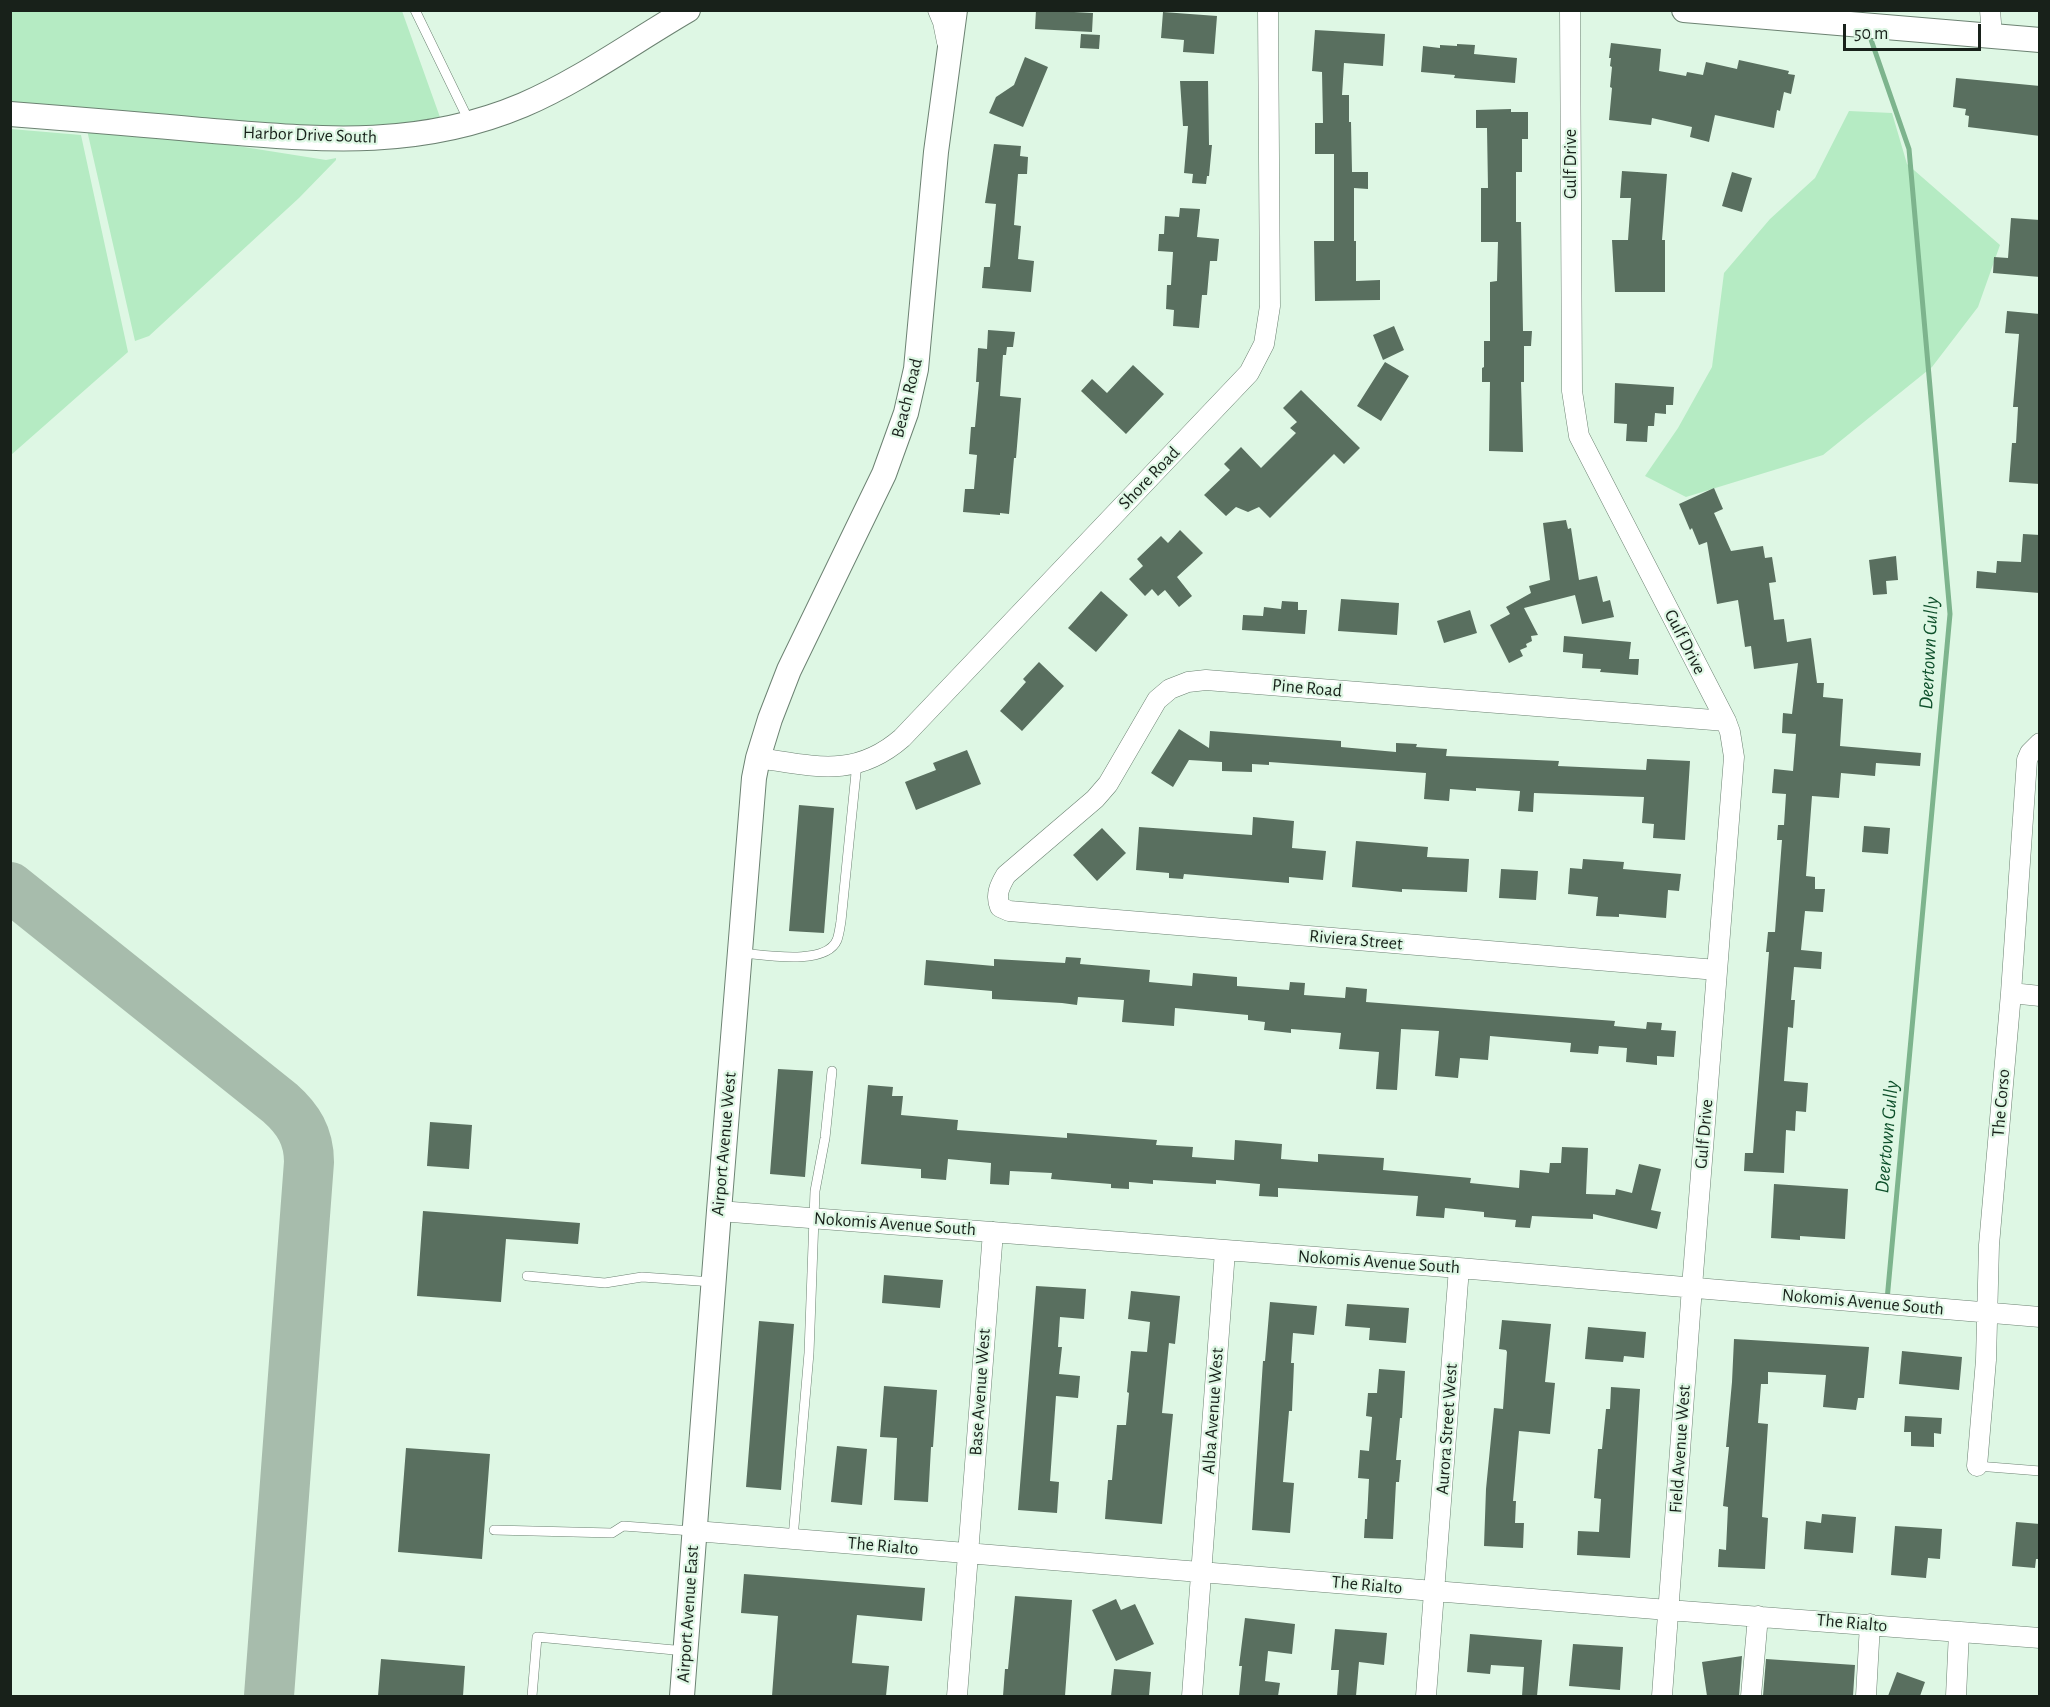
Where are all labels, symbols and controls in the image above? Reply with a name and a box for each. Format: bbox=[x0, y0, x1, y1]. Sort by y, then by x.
scale bar bbox=[1846, 12, 1984, 50]
text: 50 m bbox=[1854, 25, 1888, 43]
street label: Harbor Drive South bbox=[243, 122, 377, 148]
street label: Gulf Drive bbox=[1560, 129, 1582, 199]
street label: Beach Road bbox=[887, 356, 927, 440]
street label: Shore Road bbox=[1114, 442, 1184, 514]
water label: Deertown Gully bbox=[1914, 596, 1944, 710]
street label: Gulf Drive bbox=[1660, 606, 1710, 678]
street label: Pine Road bbox=[1271, 674, 1343, 702]
street label: Riviera Street bbox=[1308, 925, 1404, 955]
street label: The Corso bbox=[1987, 1068, 2015, 1138]
street label: Airport Avenue West bbox=[707, 1071, 741, 1217]
water label: Deertown Gully bbox=[1870, 1080, 1904, 1194]
street label: Gulf Drive bbox=[1690, 1098, 1718, 1170]
street label: Nokomis Avenue South bbox=[813, 1208, 977, 1240]
street label: Nokomis Avenue South bbox=[1297, 1246, 1461, 1278]
street label: Nokomis Avenue South bbox=[1781, 1284, 1945, 1320]
street label: Base Avenue West bbox=[965, 1328, 995, 1456]
street label: Alba Avenue West bbox=[1198, 1347, 1228, 1475]
street label: Aurora Street West bbox=[1432, 1363, 1462, 1495]
street label: Field Avenue West bbox=[1665, 1384, 1695, 1514]
street label: The Rialto bbox=[847, 1532, 919, 1560]
street label: Airport Avenue East bbox=[672, 1545, 704, 1683]
street label: The Rialto bbox=[1331, 1571, 1403, 1599]
street label: The Rialto bbox=[1816, 1609, 1888, 1637]

